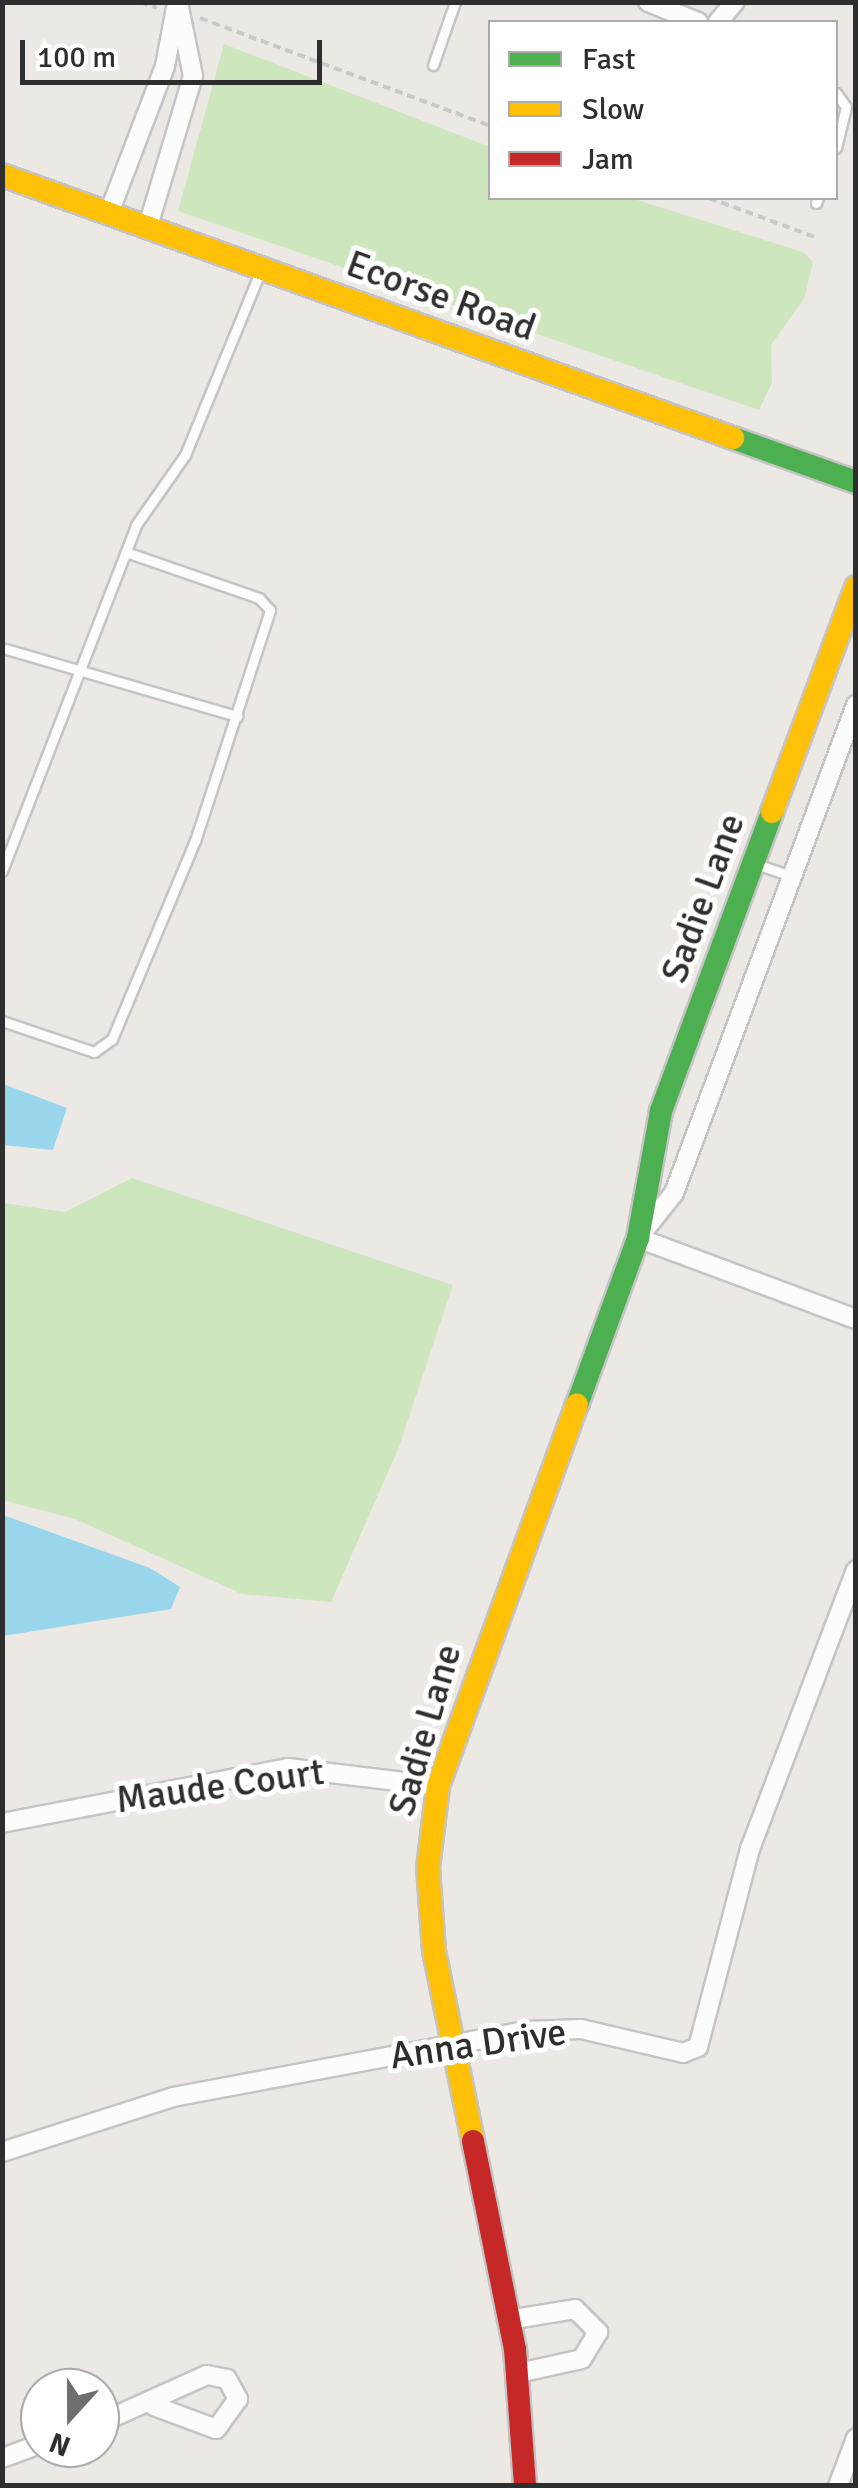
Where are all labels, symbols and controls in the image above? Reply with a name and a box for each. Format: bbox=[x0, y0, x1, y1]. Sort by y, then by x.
scale bar bbox=[25, 20, 328, 82]
legend bbox=[488, 20, 838, 200]
text: 100 m bbox=[37, 39, 116, 76]
text: Fast bbox=[582, 41, 635, 78]
text: Slow bbox=[582, 91, 644, 128]
text: Jam bbox=[582, 141, 634, 178]
street label: Ecorse Road bbox=[340, 241, 542, 351]
street label: Sadie Lane bbox=[651, 807, 755, 989]
street label: Sadie Lane bbox=[379, 1639, 471, 1821]
street label: Maude Court bbox=[113, 1749, 327, 1823]
street label: Anna Drive bbox=[387, 2009, 569, 2079]
north arrow bbox=[20, 2368, 120, 2468]
text: N bbox=[45, 2425, 75, 2464]

